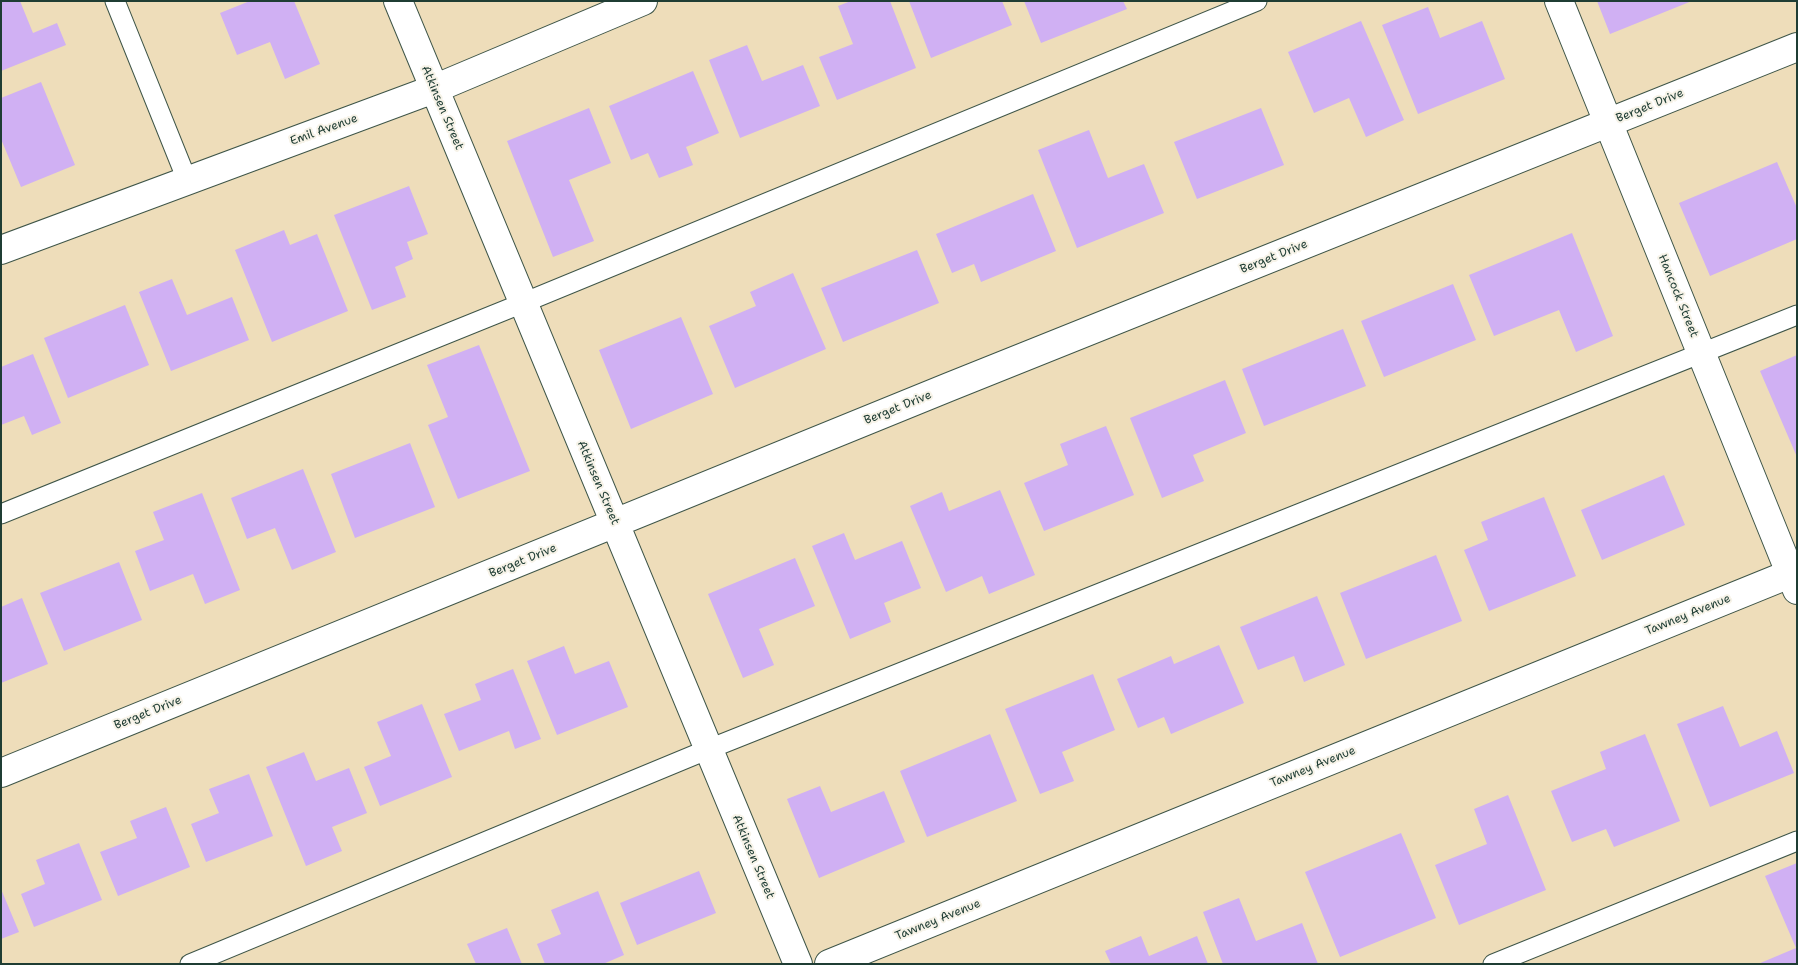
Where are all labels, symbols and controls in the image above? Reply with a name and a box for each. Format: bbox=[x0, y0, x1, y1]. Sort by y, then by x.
street label: Atkinsen Street bbox=[418, 64, 466, 152]
street label: Berget Drive bbox=[1614, 86, 1686, 126]
street label: Emil Avenue bbox=[288, 111, 360, 149]
street label: Berget Drive bbox=[1238, 237, 1310, 277]
street label: Hancock Street bbox=[1655, 252, 1701, 340]
street label: Berget Drive bbox=[862, 388, 934, 428]
street label: Atkinsen Street bbox=[574, 439, 622, 527]
street label: Berget Drive bbox=[487, 541, 559, 581]
street label: Tawney Avenue bbox=[1643, 591, 1733, 639]
street label: Berget Drive bbox=[112, 693, 184, 733]
street label: Tawney Avenue bbox=[1268, 743, 1358, 791]
street label: Atkinsen Street bbox=[729, 813, 777, 901]
street label: Tawney Avenue bbox=[893, 896, 983, 944]

